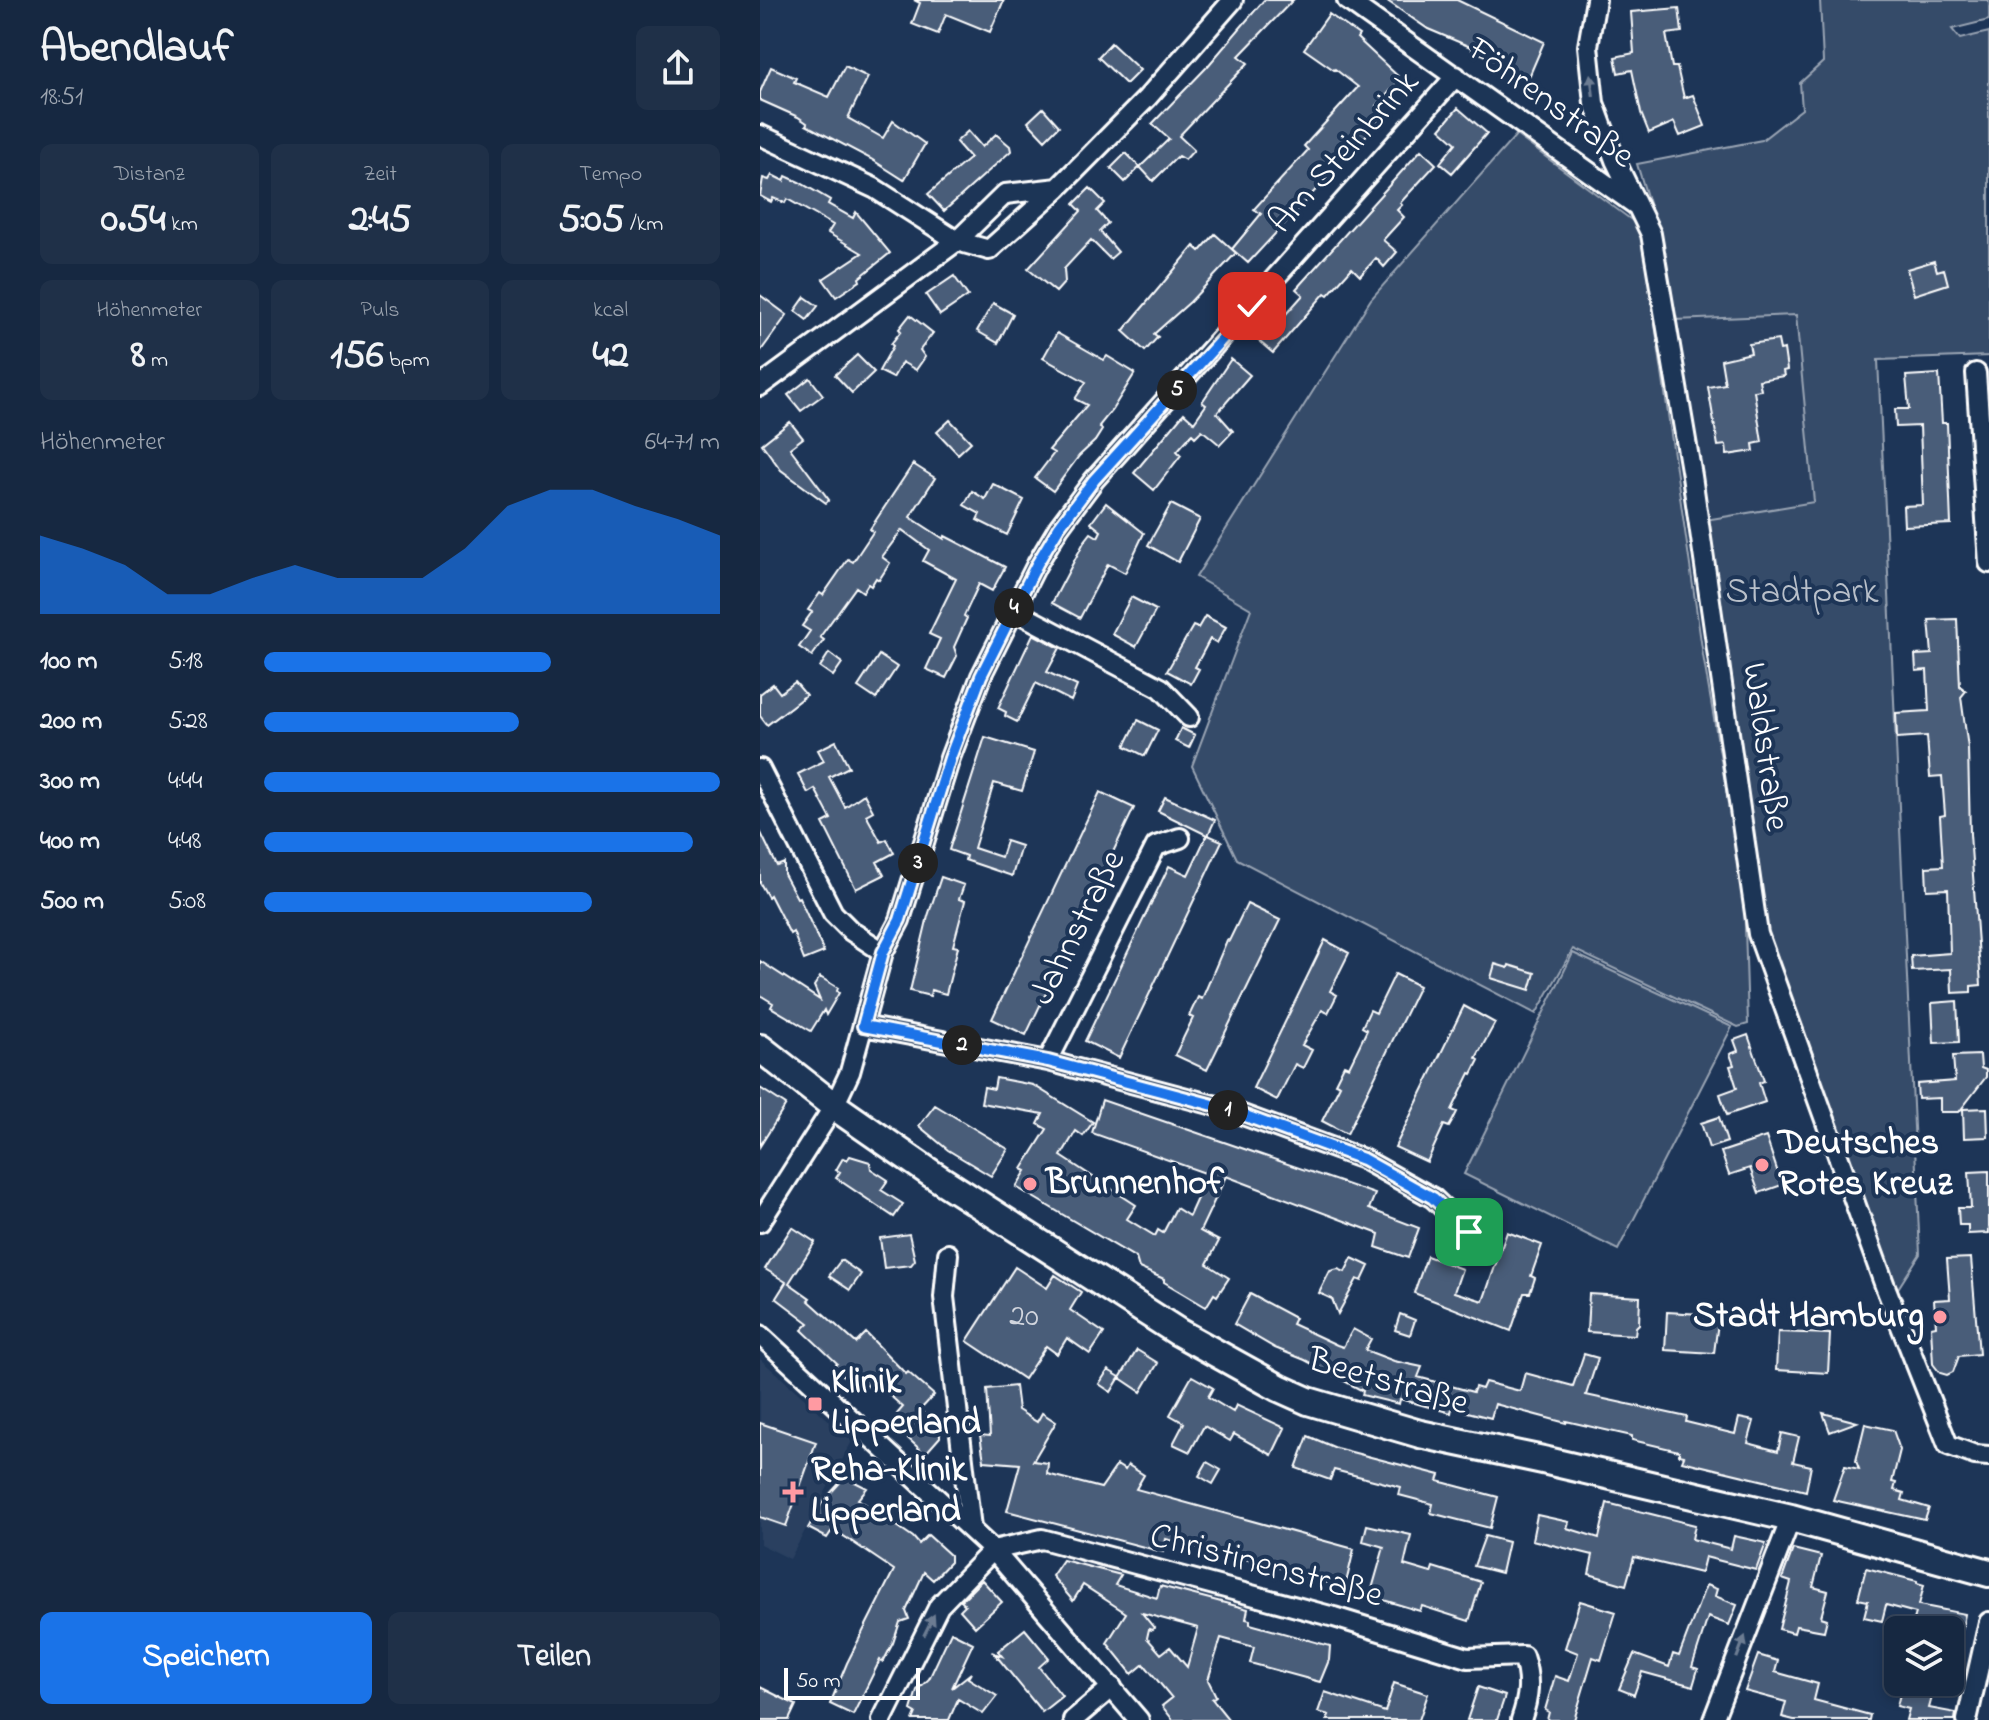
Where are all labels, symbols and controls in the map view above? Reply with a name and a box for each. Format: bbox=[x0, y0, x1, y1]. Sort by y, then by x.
text: Abendlauf bbox=[40, 17, 233, 81]
street label: Föhrenstraße bbox=[1454, 24, 1645, 184]
button: share bbox=[636, 26, 720, 110]
street label: Am Steinbrink bbox=[1257, 59, 1433, 247]
one-way arrow bbox=[1586, 73, 1599, 98]
text: 18:51 bbox=[40, 79, 83, 117]
text: Distanz bbox=[114, 159, 185, 191]
text: Zeit bbox=[363, 159, 397, 191]
text: Tempo bbox=[579, 159, 642, 191]
text: 0.54 bbox=[101, 191, 166, 250]
text: 2:45 bbox=[349, 191, 411, 250]
text: 5:05 bbox=[558, 191, 624, 250]
text: km bbox=[166, 209, 198, 241]
text: /km bbox=[624, 209, 663, 241]
pin bbox=[1218, 272, 1286, 340]
icon: check bbox=[1230, 284, 1274, 328]
text: Höhenmeter bbox=[96, 295, 202, 327]
text: Puls bbox=[361, 295, 399, 327]
text: kcal bbox=[593, 295, 628, 327]
text: 8 bbox=[131, 327, 146, 386]
text: 156 bbox=[330, 327, 384, 386]
text: 42 bbox=[592, 327, 629, 386]
text: m bbox=[146, 345, 168, 377]
text: bpm bbox=[384, 345, 430, 377]
pin: 5 bbox=[1157, 370, 1197, 410]
text: 5 bbox=[1171, 374, 1183, 406]
text: Höhenmeter bbox=[40, 424, 165, 462]
text: 64–71 m bbox=[645, 424, 720, 462]
park label: Stadtpark bbox=[1726, 567, 1879, 620]
pin: 4 bbox=[994, 588, 1034, 628]
text: 4 bbox=[1009, 592, 1019, 624]
text: 100 m bbox=[40, 643, 97, 681]
text: 5:18 bbox=[168, 643, 203, 681]
street label: Waldstraße bbox=[1726, 659, 1802, 836]
text: 200 m bbox=[40, 703, 102, 741]
text: 5:28 bbox=[168, 703, 208, 741]
text: 300 m bbox=[40, 763, 100, 801]
text: 4:44 bbox=[168, 763, 202, 801]
text: 400 m bbox=[40, 823, 100, 861]
text: 4:48 bbox=[168, 823, 201, 861]
street label: Jahnstraße bbox=[1017, 840, 1141, 1015]
pin: 3 bbox=[898, 843, 938, 883]
text: 3 bbox=[913, 847, 923, 879]
text: 500 m bbox=[40, 883, 104, 921]
text: 5:08 bbox=[168, 883, 206, 921]
pin: 2 bbox=[942, 1025, 982, 1065]
text: 2 bbox=[957, 1029, 967, 1061]
pin: 1 bbox=[1208, 1090, 1248, 1130]
text: 1 bbox=[1225, 1094, 1232, 1126]
place label: Deutsches Rotes Kreuz bbox=[1776, 1118, 1953, 1212]
marker: Deutsches Rotes Kreuz bbox=[1753, 1156, 1771, 1174]
place label: Brunnenhof bbox=[1044, 1158, 1225, 1211]
marker: Brunnenhof bbox=[1021, 1175, 1039, 1193]
pin bbox=[1435, 1198, 1503, 1266]
icon: arrive bbox=[1447, 1210, 1491, 1254]
place label: Stadt Hamburg bbox=[1693, 1291, 1924, 1345]
house number: 20 bbox=[1009, 1294, 1039, 1341]
marker: Stadt Hamburg bbox=[1931, 1308, 1949, 1326]
street label: Beetstraße bbox=[1301, 1335, 1475, 1431]
place label: Klinik Lipperland bbox=[831, 1357, 981, 1451]
marker: Klinik Lipperland bbox=[806, 1395, 824, 1413]
place label: Reha-Klinik Lipperland bbox=[811, 1445, 968, 1539]
marker: Reha-Klinik Lipperland bbox=[782, 1481, 804, 1503]
street label: Christinenstraße bbox=[1144, 1510, 1389, 1624]
button: Speichern bbox=[40, 1612, 372, 1704]
button: Teilen bbox=[388, 1612, 720, 1704]
one-way arrow bbox=[922, 1613, 936, 1636]
map controls bbox=[1884, 1616, 1964, 1696]
button: layers bbox=[1884, 1616, 1964, 1696]
one-way arrow bbox=[1735, 1635, 1748, 1659]
scale bar bbox=[784, 1664, 920, 1700]
text: 50 m bbox=[796, 1666, 841, 1698]

